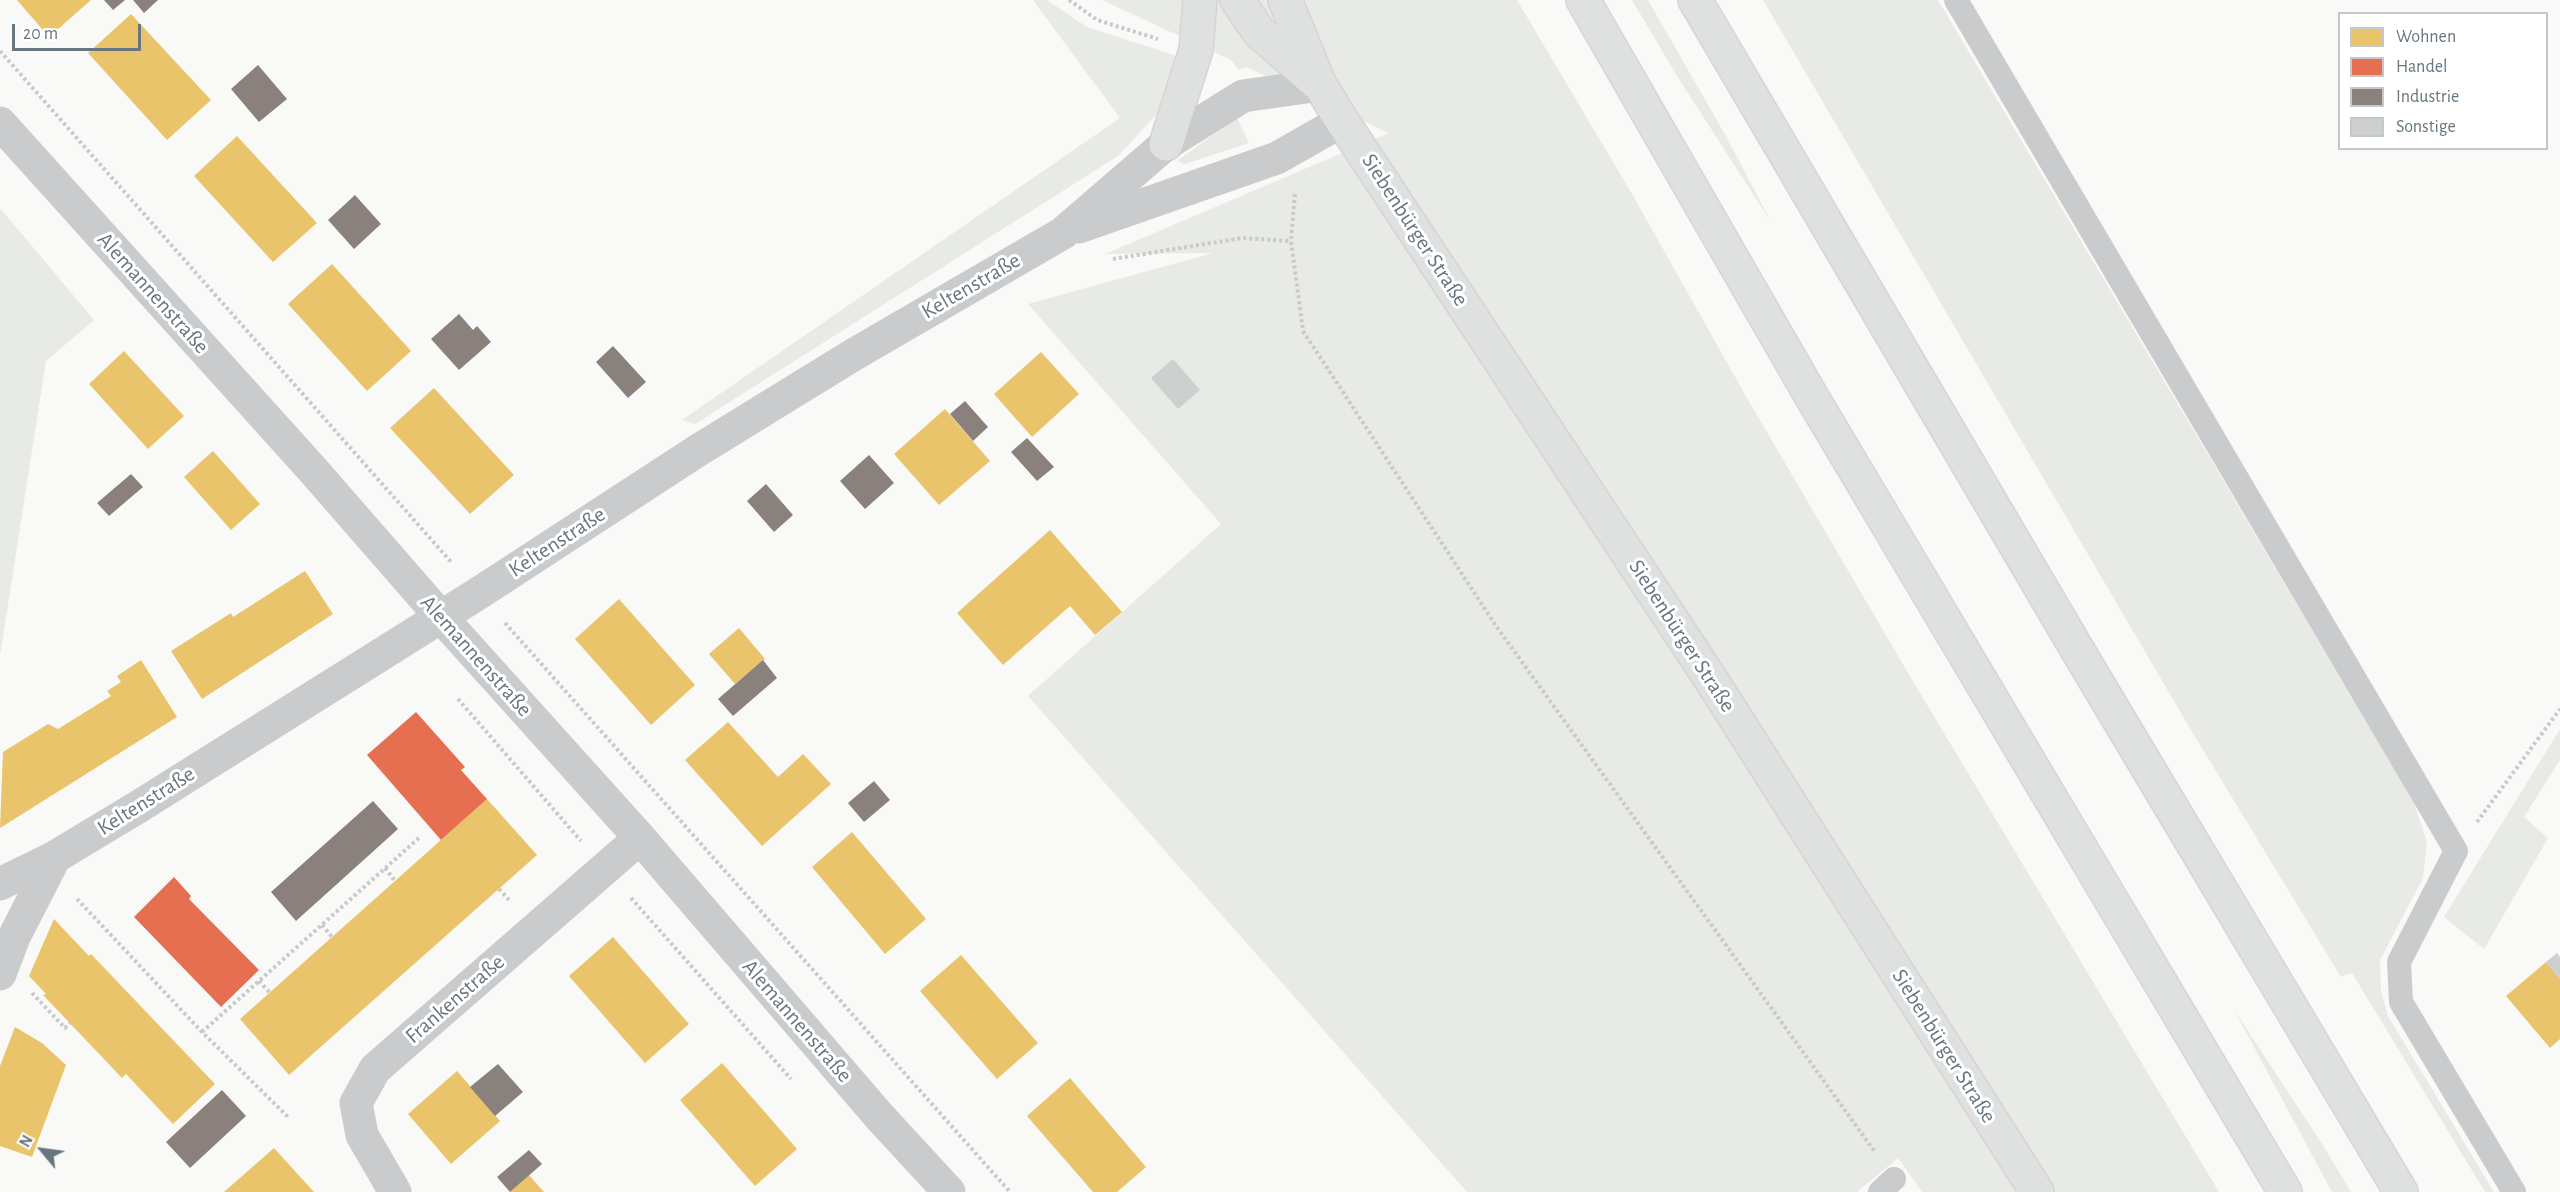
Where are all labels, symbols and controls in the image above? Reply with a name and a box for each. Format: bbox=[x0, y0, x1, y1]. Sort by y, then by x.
scale bar bbox=[15, 12, 144, 50]
legend bbox=[2338, 12, 2548, 150]
text: 20 m bbox=[23, 25, 58, 43]
text: Wohnen bbox=[2396, 28, 2456, 46]
text: Handel bbox=[2396, 58, 2447, 76]
text: Industrie bbox=[2396, 88, 2459, 106]
text: Sonstige bbox=[2396, 118, 2456, 136]
street label: Siebenbürger Straße bbox=[1356, 149, 1474, 311]
street label: Alemannenstraße bbox=[92, 227, 214, 359]
street label: Keltenstraße bbox=[917, 247, 1025, 325]
street label: Keltenstraße bbox=[504, 501, 610, 583]
street label: Siebenbürger Straße bbox=[1623, 555, 1741, 717]
street label: Alemannenstraße bbox=[415, 590, 537, 722]
street label: Keltenstraße bbox=[92, 761, 200, 841]
street label: Frankenstraße bbox=[400, 949, 510, 1049]
street label: Alemannenstraße bbox=[736, 954, 858, 1088]
street label: Siebenbürger Straße bbox=[1886, 964, 2002, 1128]
north arrow bbox=[12, 1120, 72, 1180]
text: N bbox=[17, 1133, 36, 1150]

